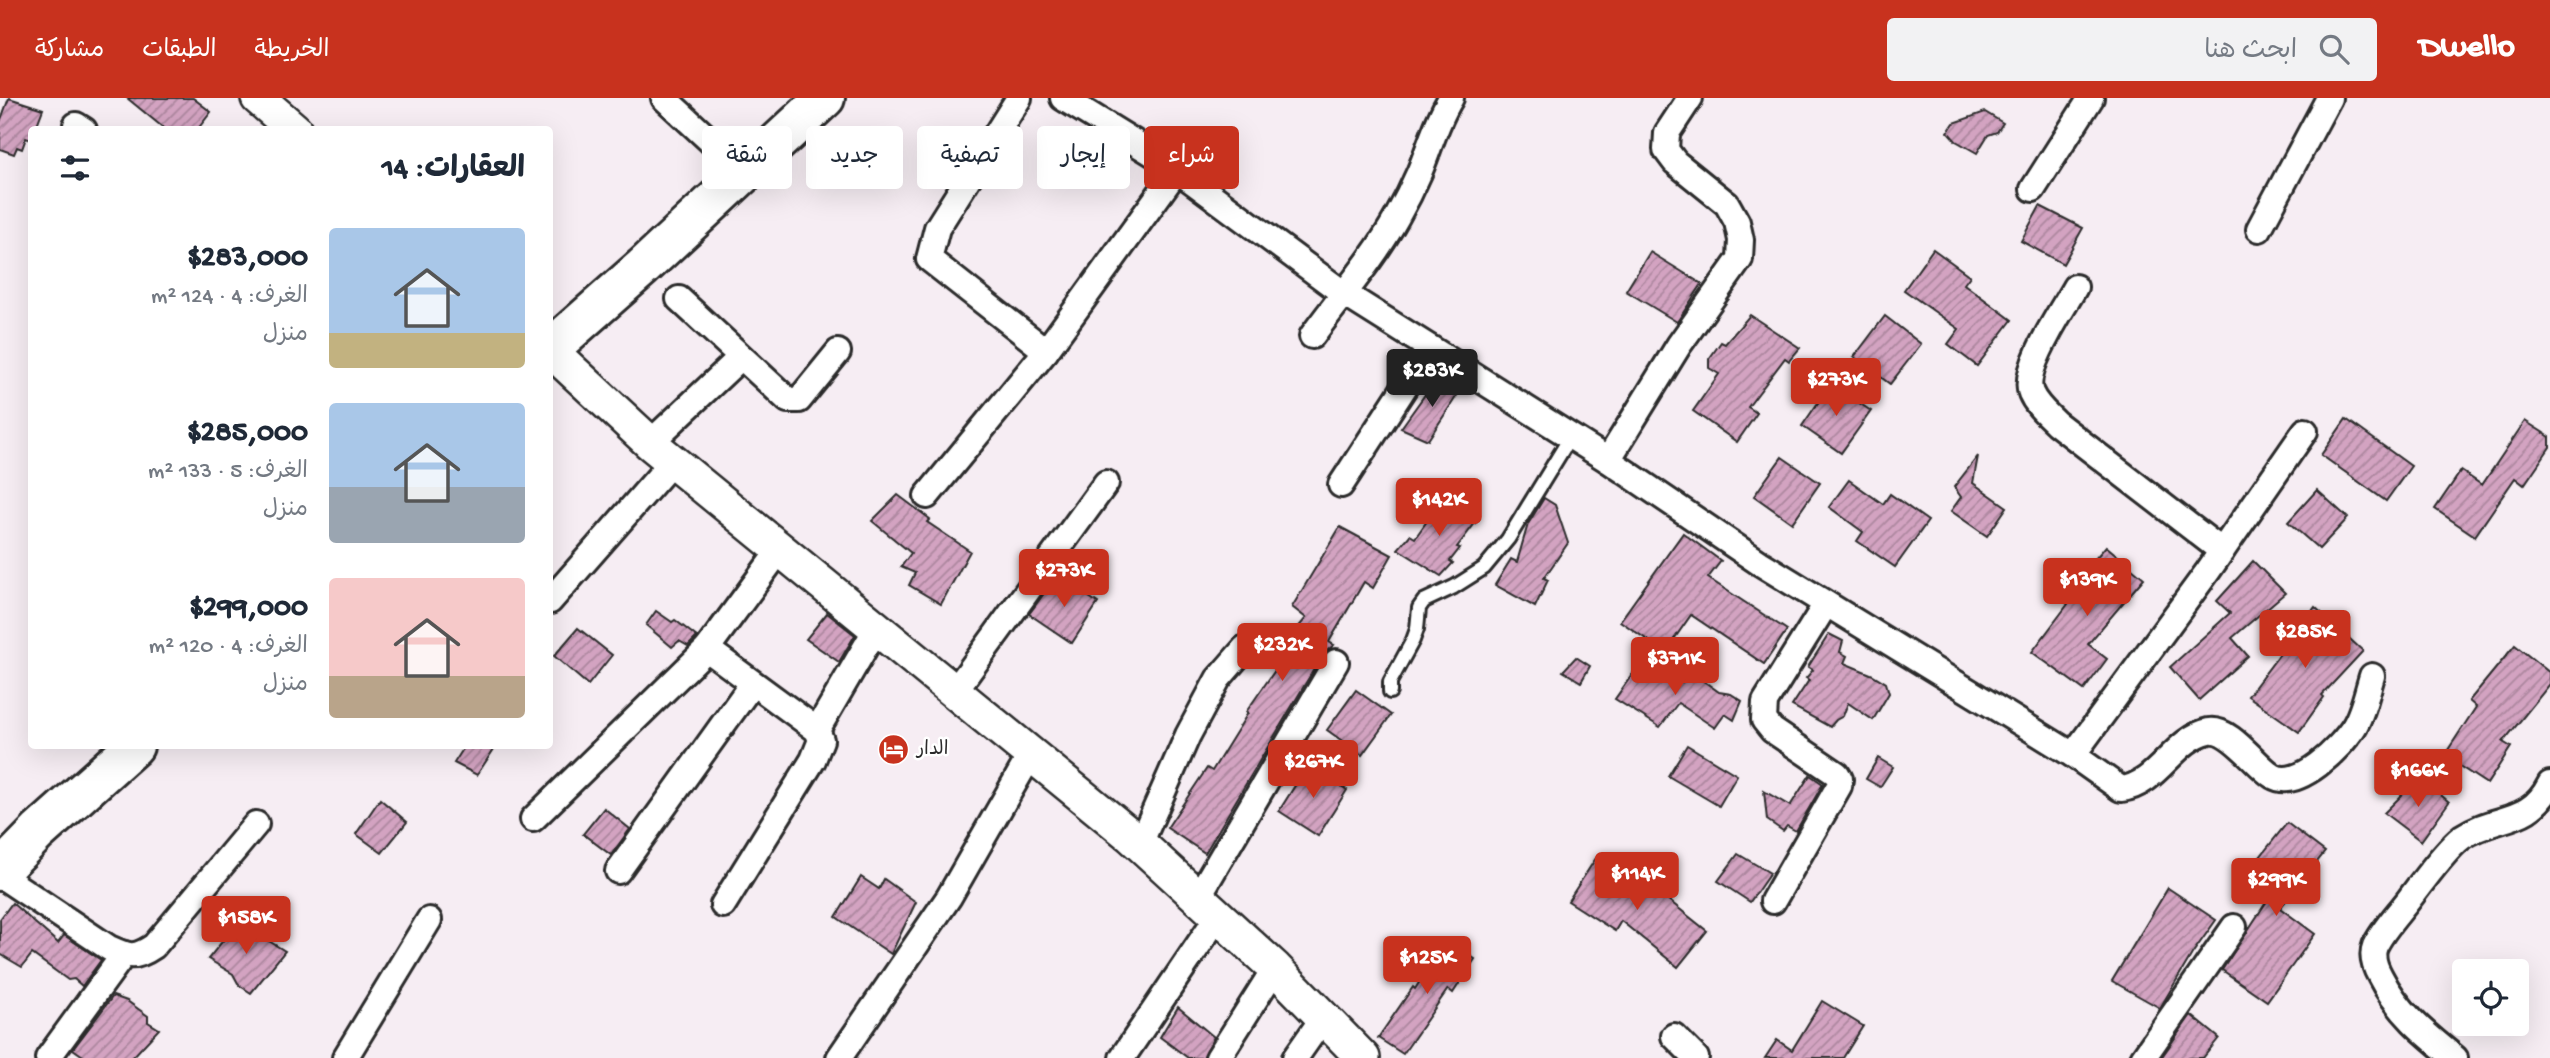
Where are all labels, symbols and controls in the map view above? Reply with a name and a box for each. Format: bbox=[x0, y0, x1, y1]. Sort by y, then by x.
search box bbox=[1887, 18, 2377, 81]
icon: search bbox=[2315, 30, 2353, 68]
text: Dwello bbox=[2419, 30, 2515, 68]
text: مشاركة bbox=[35, 37, 104, 66]
text: الطبقات bbox=[142, 37, 217, 66]
text: الخريطة bbox=[255, 37, 329, 66]
text: ابحث هنا bbox=[2204, 37, 2297, 68]
chip: شقة bbox=[702, 126, 792, 189]
chip: جديد bbox=[806, 126, 903, 189]
chip: تصفية bbox=[917, 126, 1023, 189]
chip: إيجار bbox=[1037, 126, 1130, 189]
chip: شراء bbox=[1144, 126, 1239, 189]
icon: filters bbox=[56, 149, 94, 187]
text: العقارات: 14 bbox=[382, 153, 525, 188]
text: $283,000 bbox=[187, 242, 308, 277]
icon: home bbox=[385, 256, 469, 340]
text: الغرف: 4 · 124 m² bbox=[151, 284, 308, 311]
text: منزل bbox=[263, 322, 308, 349]
pin: $283K bbox=[1383, 350, 1481, 409]
text: $283K bbox=[1403, 358, 1461, 385]
pin: $273K bbox=[1787, 358, 1885, 418]
text: $273K bbox=[1807, 367, 1865, 394]
text: $285,000 bbox=[187, 417, 308, 452]
icon: home bbox=[385, 431, 469, 515]
text: الغرف: 5 · 133 m² bbox=[148, 459, 308, 486]
pin: $142K bbox=[1390, 478, 1488, 538]
text: $142K bbox=[1412, 487, 1466, 514]
text: منزل bbox=[263, 497, 308, 524]
pin: $273K bbox=[1015, 550, 1113, 609]
text: $273K bbox=[1035, 558, 1093, 585]
pin: $139K bbox=[2038, 559, 2136, 618]
text: $139K bbox=[2059, 567, 2115, 594]
text: $299,000 bbox=[189, 592, 308, 627]
icon: home bbox=[385, 606, 469, 690]
pin: $285K bbox=[2256, 610, 2354, 670]
text: $285K bbox=[2276, 619, 2334, 646]
pin: $232K bbox=[1233, 624, 1331, 683]
text: $232K bbox=[1253, 632, 1311, 659]
text: الغرف: 4 · 120 m² bbox=[149, 634, 308, 661]
pin: $371K bbox=[1626, 638, 1724, 697]
text: $371K bbox=[1647, 646, 1703, 673]
text: منزل bbox=[263, 672, 308, 699]
hotel icon: الدار bbox=[877, 733, 911, 767]
place label: الدار bbox=[915, 739, 948, 762]
pin: $267K bbox=[1264, 740, 1362, 800]
text: $267K bbox=[1284, 749, 1342, 776]
pin: $166K bbox=[2369, 750, 2467, 809]
text: $166K bbox=[2390, 758, 2446, 785]
pin: $114K bbox=[1588, 852, 1686, 912]
pin: $299K bbox=[2227, 858, 2325, 918]
text: $114K bbox=[1611, 861, 1663, 888]
text: $299K bbox=[2247, 867, 2305, 894]
pin: $158K bbox=[197, 896, 295, 956]
text: $158K bbox=[218, 905, 274, 932]
pin: $125K bbox=[1378, 936, 1476, 996]
text: $125K bbox=[1399, 945, 1455, 972]
map controls bbox=[2452, 959, 2529, 1036]
button: locate bbox=[2452, 959, 2529, 1036]

